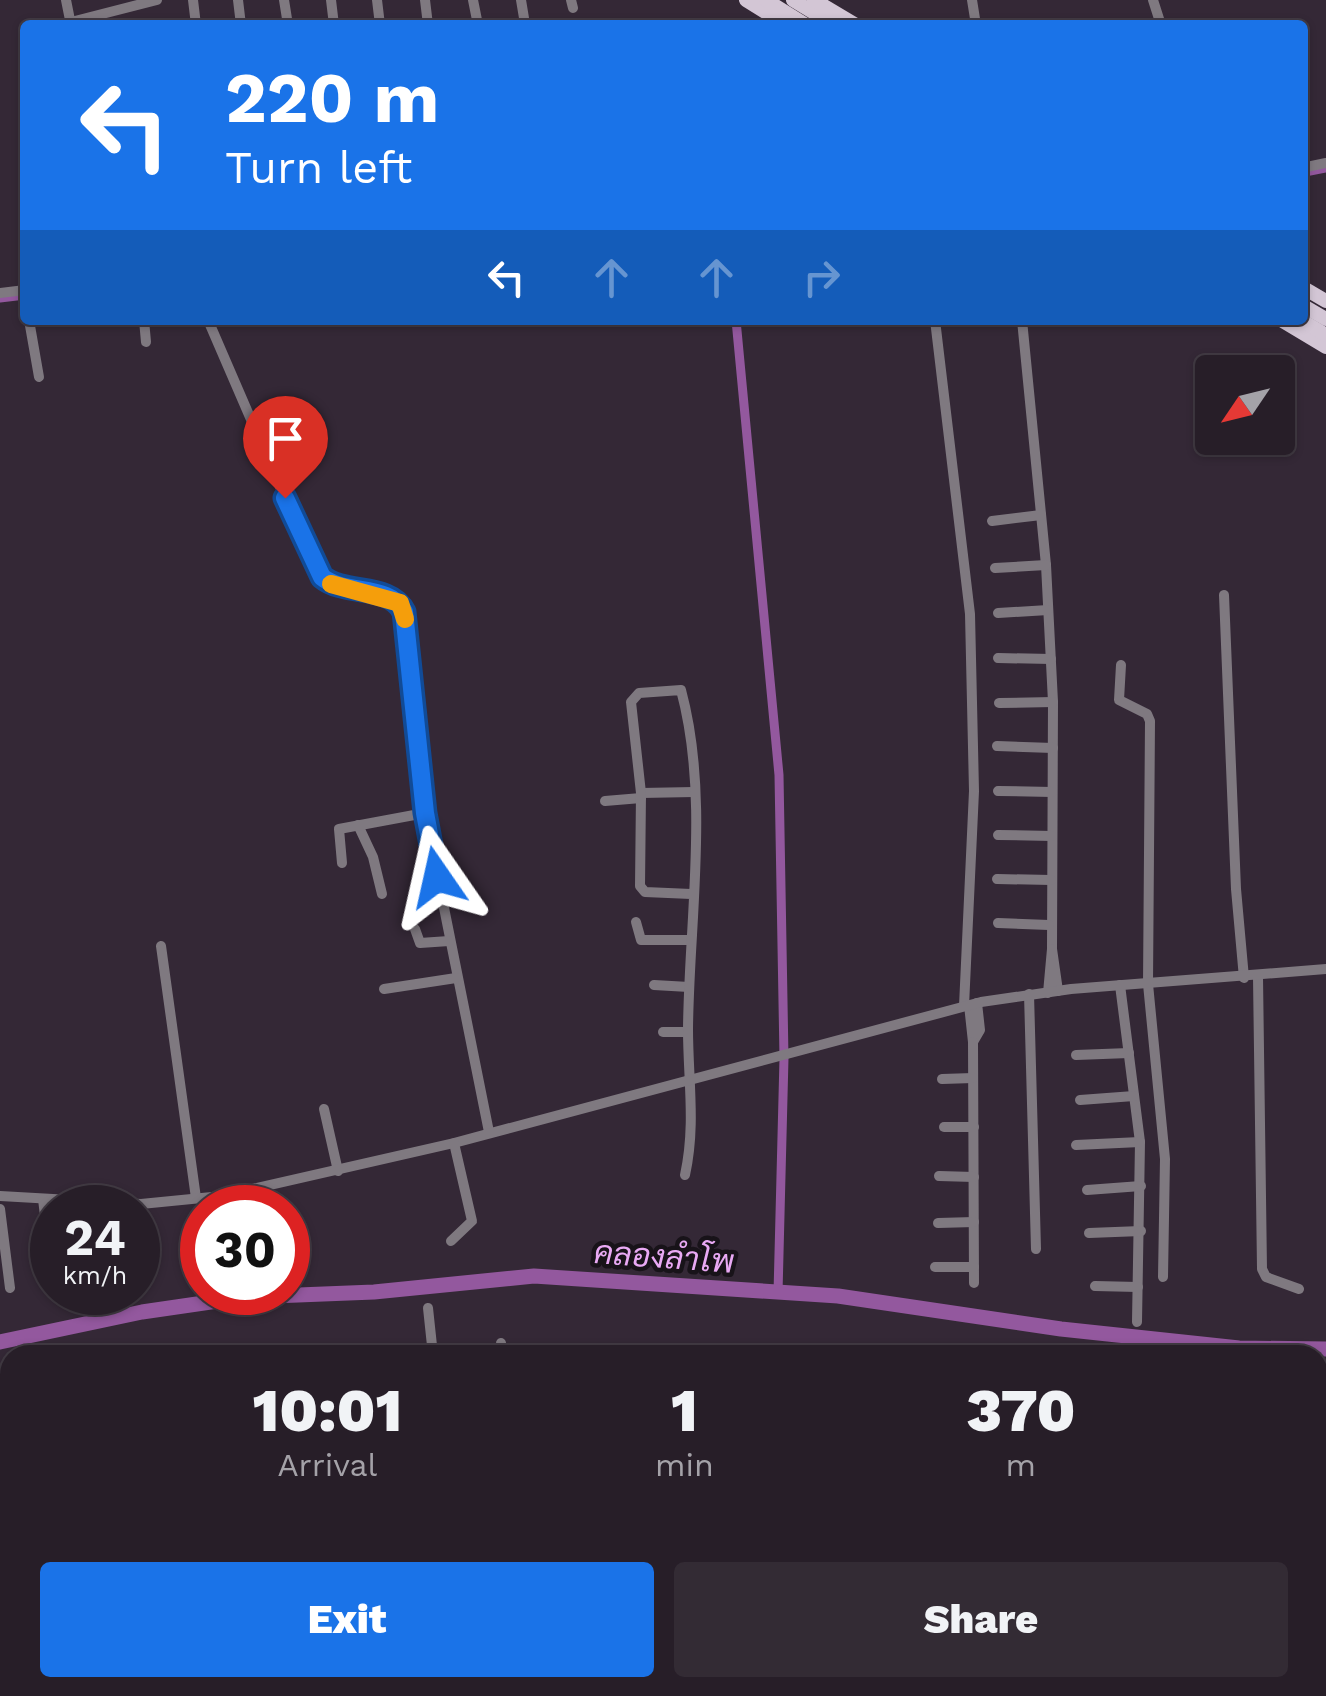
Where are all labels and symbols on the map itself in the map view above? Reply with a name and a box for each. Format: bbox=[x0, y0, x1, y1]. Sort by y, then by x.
north arrow bbox=[1195, 355, 1295, 455]
pin bbox=[243, 396, 328, 499]
position arrow bbox=[385, 825, 489, 929]
speed limit sign: 30 bbox=[180, 1185, 310, 1315]
water label: คลองลำโพ bbox=[593, 1231, 736, 1281]

